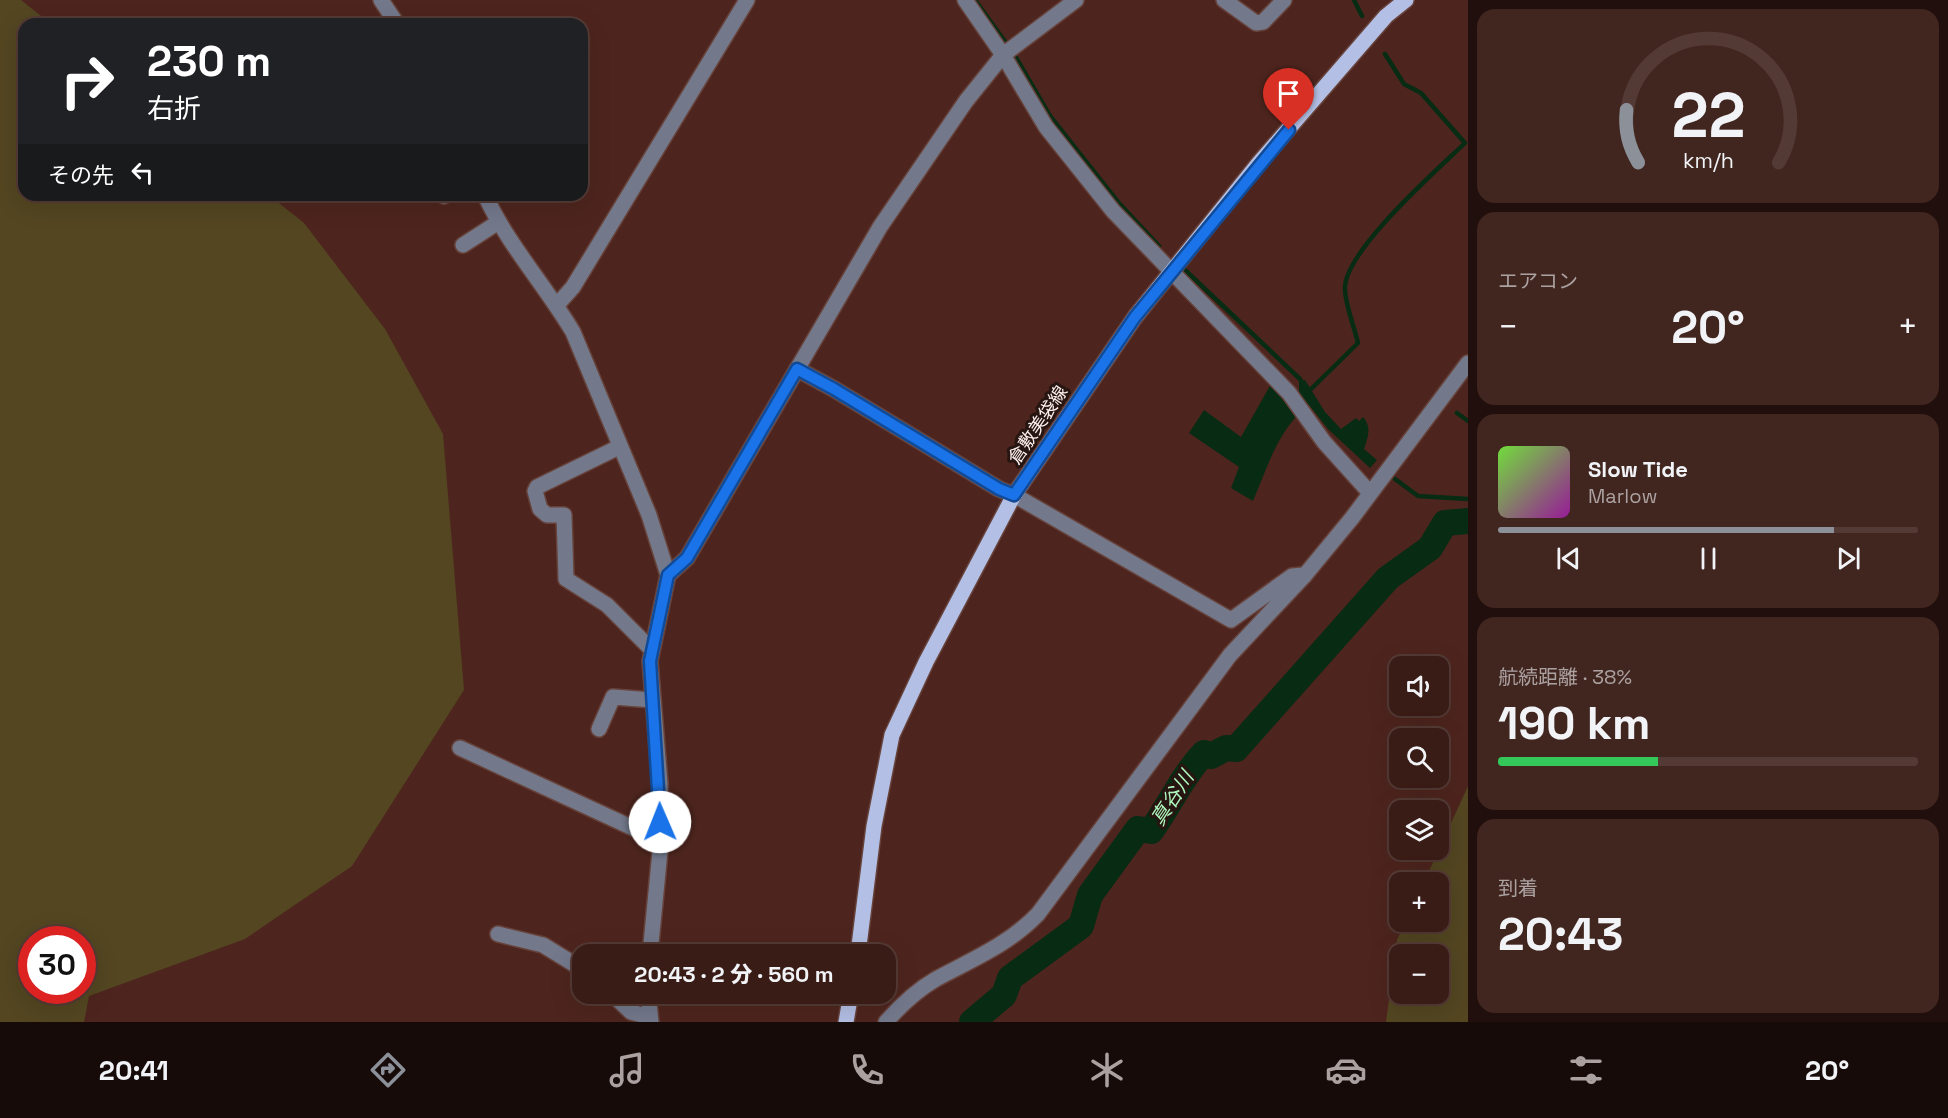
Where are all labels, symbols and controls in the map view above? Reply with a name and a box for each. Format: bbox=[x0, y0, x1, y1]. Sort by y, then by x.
text: 230 m bbox=[147, 35, 271, 88]
icon: right bbox=[48, 42, 126, 120]
pin bbox=[1263, 68, 1314, 130]
text: 22 bbox=[1671, 76, 1745, 155]
icon: arrive bbox=[1272, 77, 1305, 110]
text: 右折 bbox=[147, 91, 201, 126]
text: km/h bbox=[1682, 147, 1734, 174]
icon: left bbox=[126, 156, 159, 189]
text: その先 bbox=[48, 161, 114, 189]
text: エアコン bbox=[1498, 268, 1578, 294]
text: 20° bbox=[1671, 299, 1745, 356]
text: − bbox=[1498, 306, 1518, 348]
text: + bbox=[1898, 306, 1918, 348]
street label: 倉敷美袋線 bbox=[1003, 381, 1072, 468]
text: Slow Tide bbox=[1588, 455, 1688, 483]
text: Marlow bbox=[1588, 483, 1657, 509]
icon: previous bbox=[1552, 542, 1585, 575]
icon: pause bbox=[1692, 542, 1725, 575]
icon: next bbox=[1832, 542, 1865, 575]
map controls bbox=[1389, 656, 1449, 1004]
button: sound bbox=[1389, 656, 1449, 716]
text: 航続距離 · 38% bbox=[1498, 664, 1632, 690]
text: 190 km bbox=[1498, 695, 1651, 752]
button: search bbox=[1389, 728, 1449, 788]
water label: 真谷川 bbox=[1145, 764, 1200, 830]
position arrow bbox=[628, 790, 692, 854]
button: layers bbox=[1389, 800, 1449, 860]
button: + bbox=[1389, 872, 1449, 932]
text: 到着 bbox=[1498, 875, 1538, 901]
text: 20:43 bbox=[1498, 906, 1623, 963]
speed limit sign: 30 bbox=[18, 926, 96, 1004]
button: − bbox=[1389, 944, 1449, 1004]
text: 20:43 · 2 分 · 560 m bbox=[634, 960, 834, 988]
icon: directions bbox=[367, 1049, 409, 1091]
icon: music bbox=[606, 1049, 648, 1091]
icon: phone bbox=[846, 1049, 888, 1091]
icon: climate bbox=[1086, 1049, 1128, 1091]
icon: car bbox=[1325, 1049, 1367, 1091]
icon: filters bbox=[1565, 1049, 1607, 1091]
text: 20:41 bbox=[99, 1053, 169, 1088]
text: 20° bbox=[1805, 1053, 1849, 1088]

